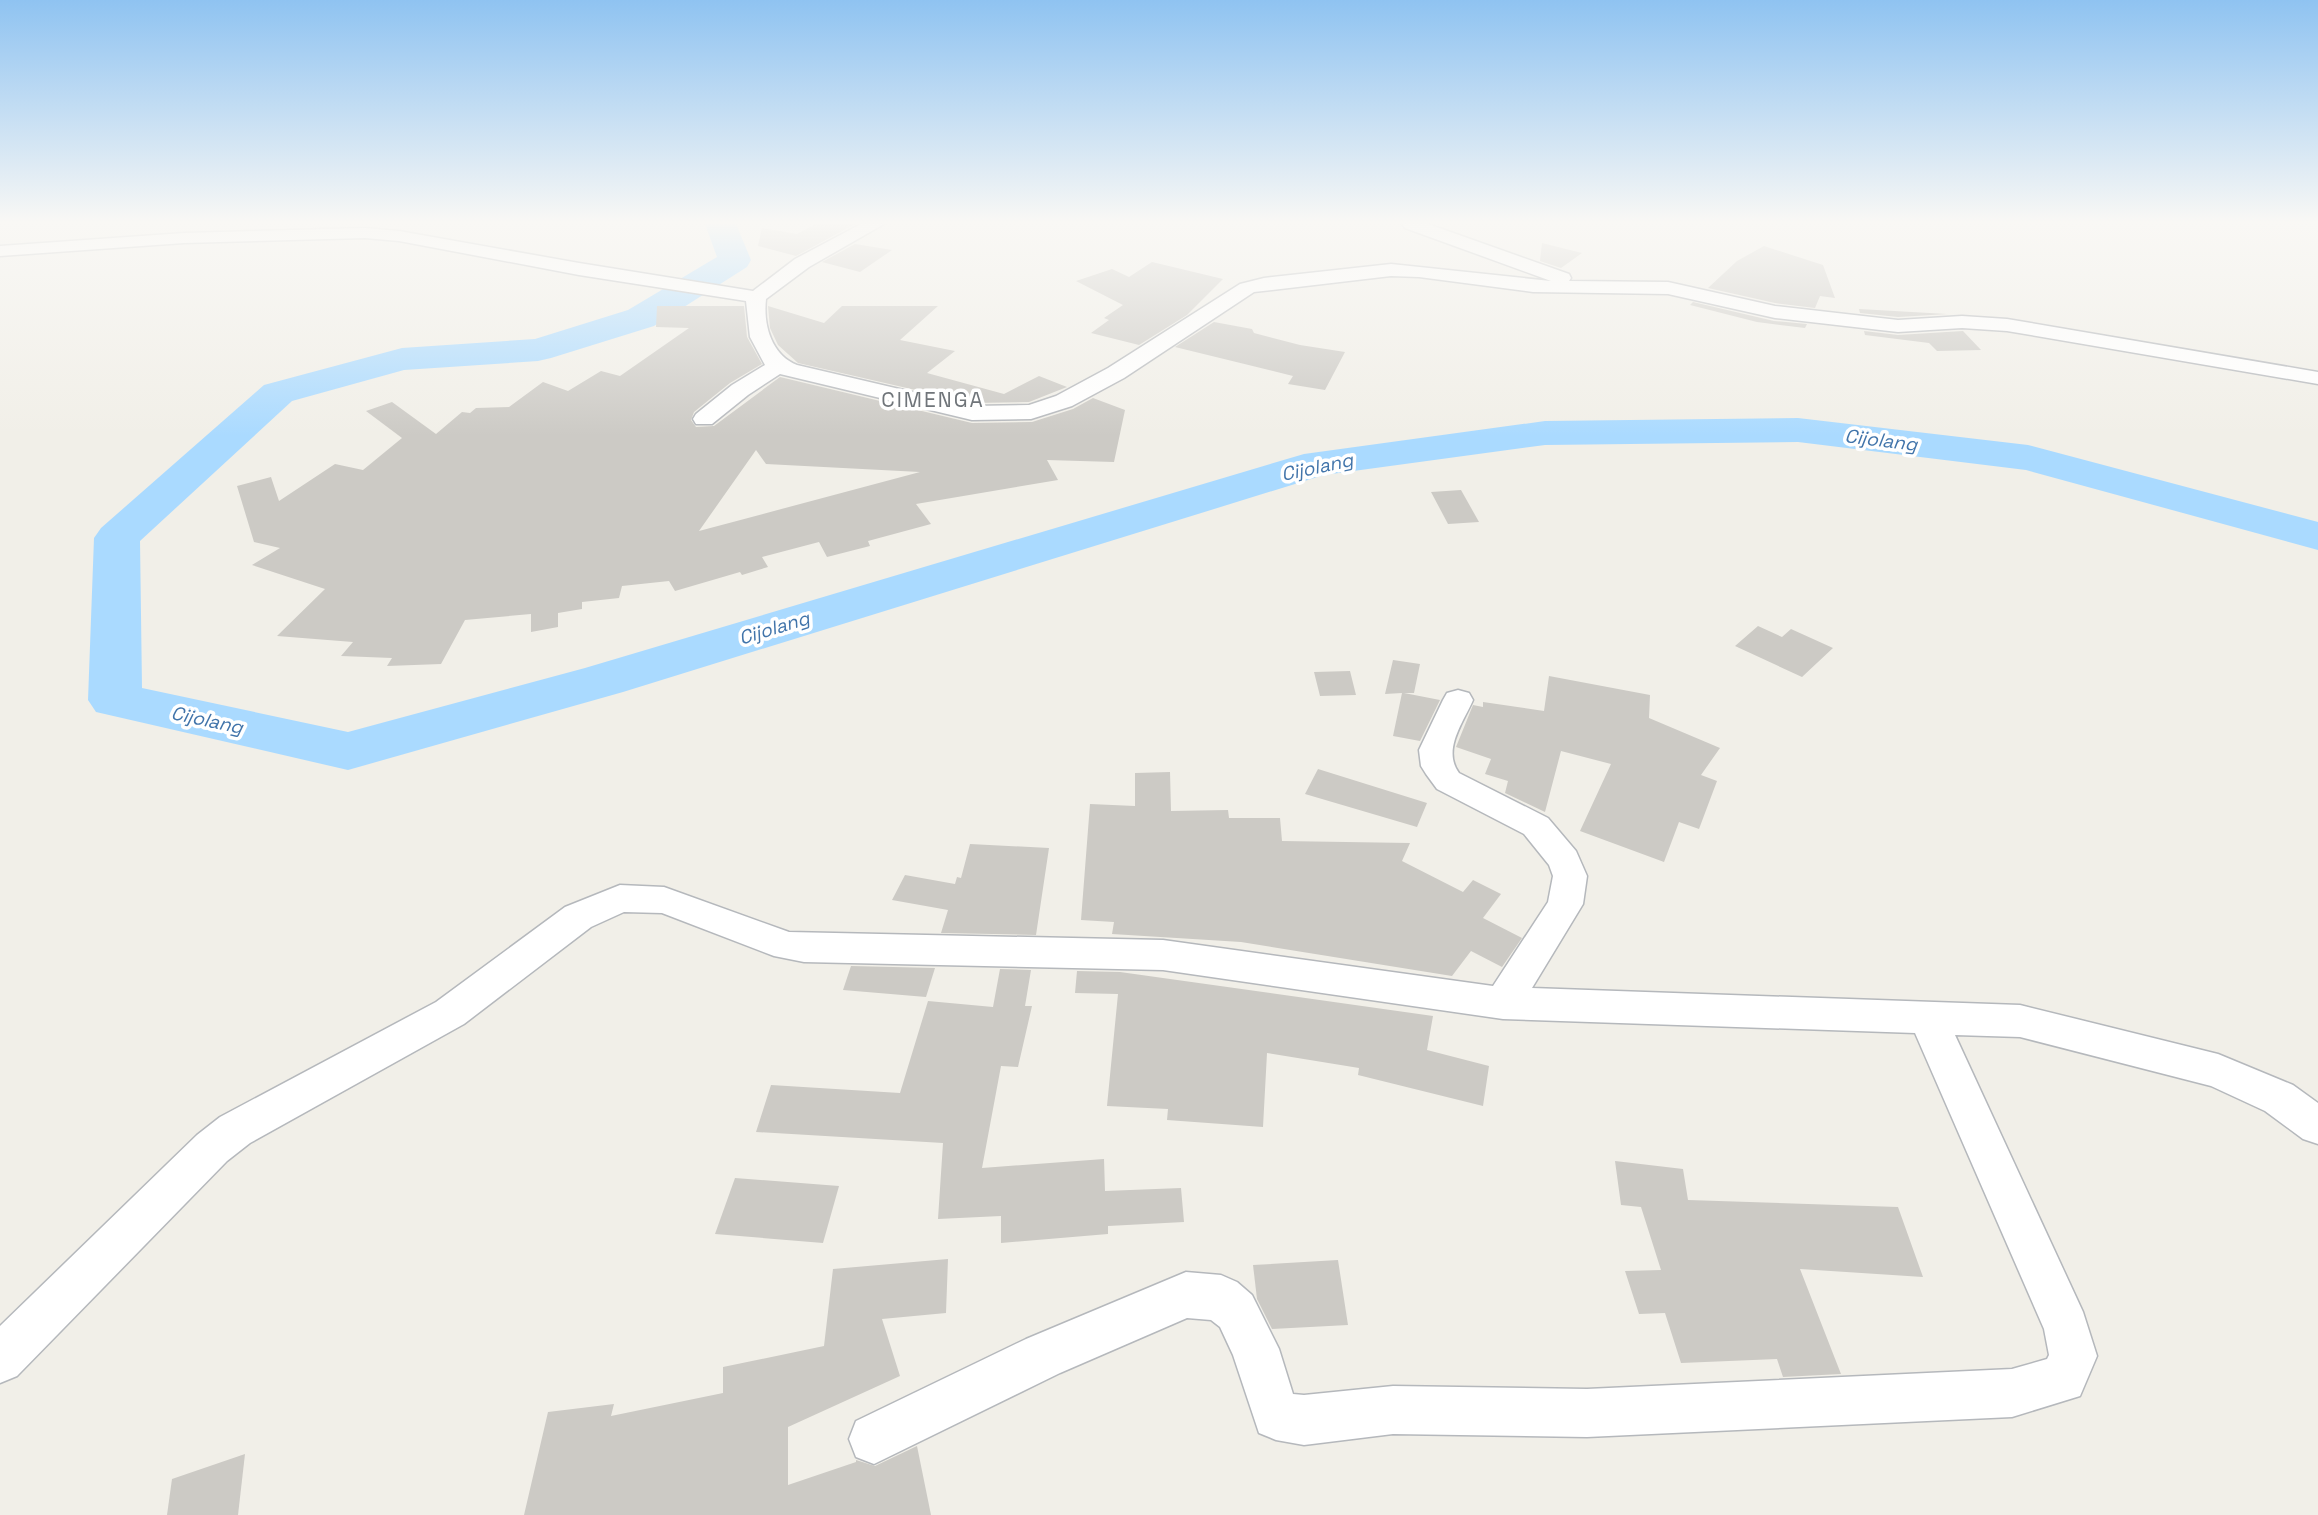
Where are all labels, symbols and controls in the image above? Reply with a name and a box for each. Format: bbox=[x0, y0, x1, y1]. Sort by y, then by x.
district label: CIMENGA bbox=[881, 386, 985, 413]
water label: Cijolang bbox=[1843, 423, 1919, 457]
water label: Cijolang bbox=[1279, 447, 1356, 487]
water label: Cijolang bbox=[736, 605, 813, 651]
water label: Cijolang bbox=[169, 700, 246, 740]

